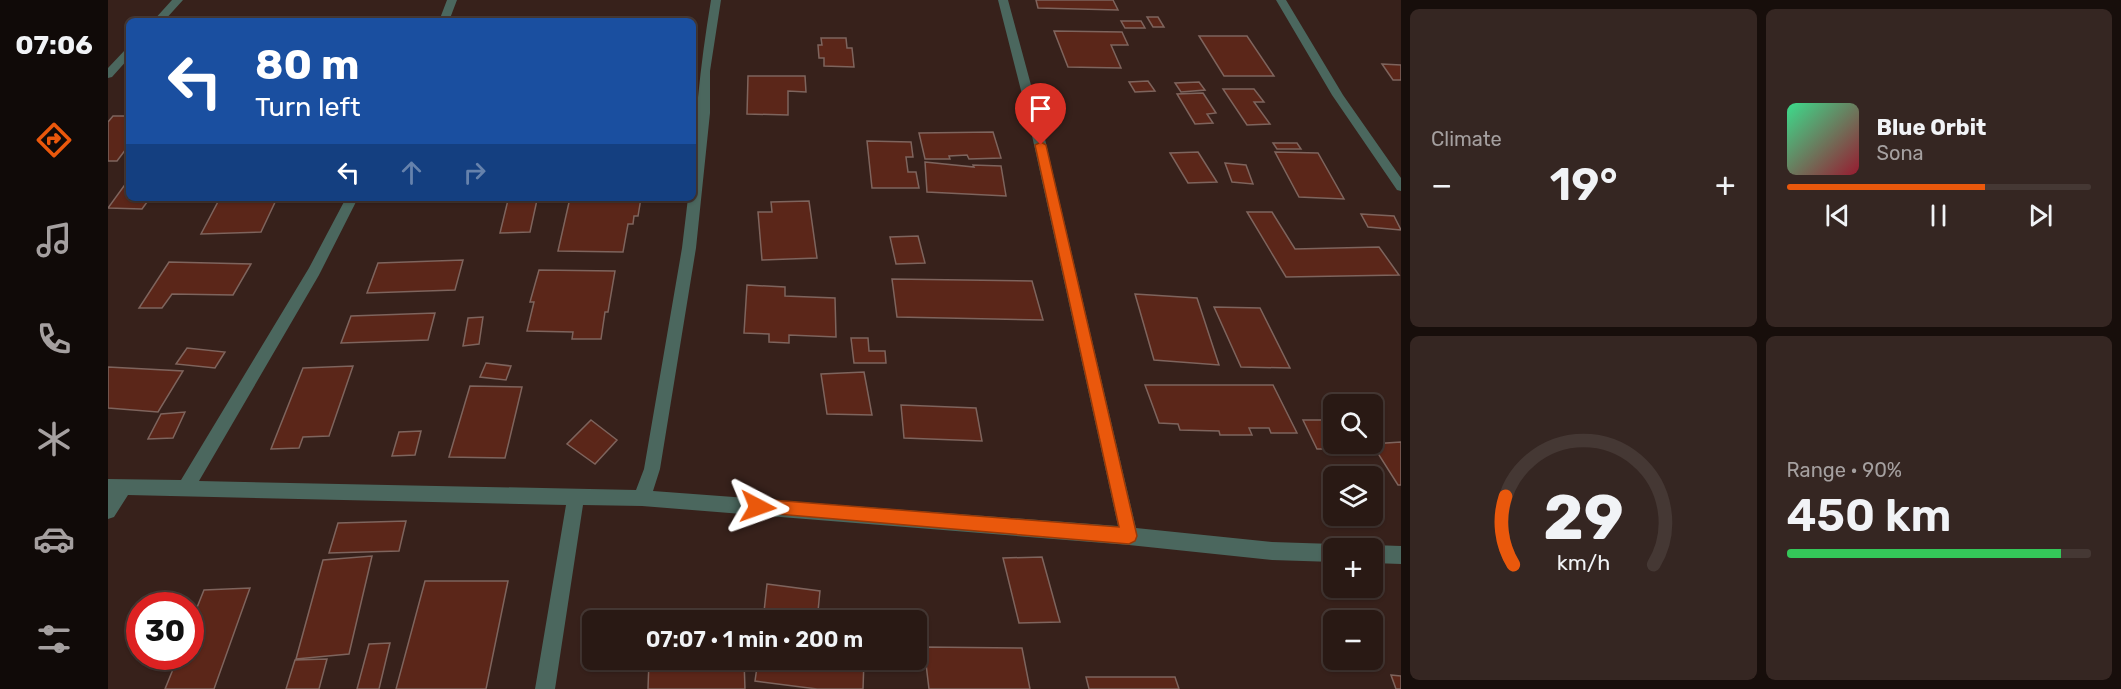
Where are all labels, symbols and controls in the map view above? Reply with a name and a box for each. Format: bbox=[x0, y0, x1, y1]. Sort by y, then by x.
text: 07:06 bbox=[15, 29, 93, 61]
text: 80 m bbox=[255, 40, 359, 90]
icon: left bbox=[156, 42, 234, 120]
pin bbox=[1015, 83, 1066, 145]
text: Turn left bbox=[255, 91, 360, 123]
icon: arrive bbox=[1024, 92, 1057, 125]
text: Blue Orbit bbox=[1877, 114, 1986, 141]
icon: directions bbox=[33, 119, 75, 161]
text: Climate bbox=[1431, 127, 1502, 151]
text: Sona bbox=[1877, 141, 1924, 165]
icon: left bbox=[332, 156, 365, 189]
icon: ahead bbox=[395, 156, 428, 189]
icon: right bbox=[458, 156, 491, 189]
text: 19° bbox=[1550, 158, 1618, 211]
text: − bbox=[1431, 165, 1452, 204]
text: + bbox=[1715, 165, 1735, 204]
icon: previous bbox=[1821, 199, 1854, 232]
icon: pause bbox=[1922, 199, 1955, 232]
icon: next bbox=[2024, 199, 2057, 232]
icon: music bbox=[33, 219, 75, 261]
icon: phone bbox=[33, 318, 75, 360]
map controls bbox=[1323, 394, 1383, 670]
button: search bbox=[1323, 394, 1383, 454]
icon: climate bbox=[33, 418, 75, 460]
text: Range · 90% bbox=[1787, 458, 1902, 482]
button: layers bbox=[1323, 466, 1383, 526]
position arrow bbox=[726, 475, 790, 539]
text: 29 bbox=[1543, 481, 1624, 555]
text: 450 km bbox=[1787, 489, 1951, 542]
icon: car bbox=[33, 518, 75, 560]
button: + bbox=[1323, 538, 1383, 598]
text: km/h bbox=[1556, 550, 1610, 575]
speed limit sign: 30 bbox=[126, 592, 204, 670]
button: − bbox=[1323, 610, 1383, 670]
icon: filters bbox=[33, 618, 75, 660]
text: 07:07 · 1 min · 200 m bbox=[646, 626, 863, 653]

